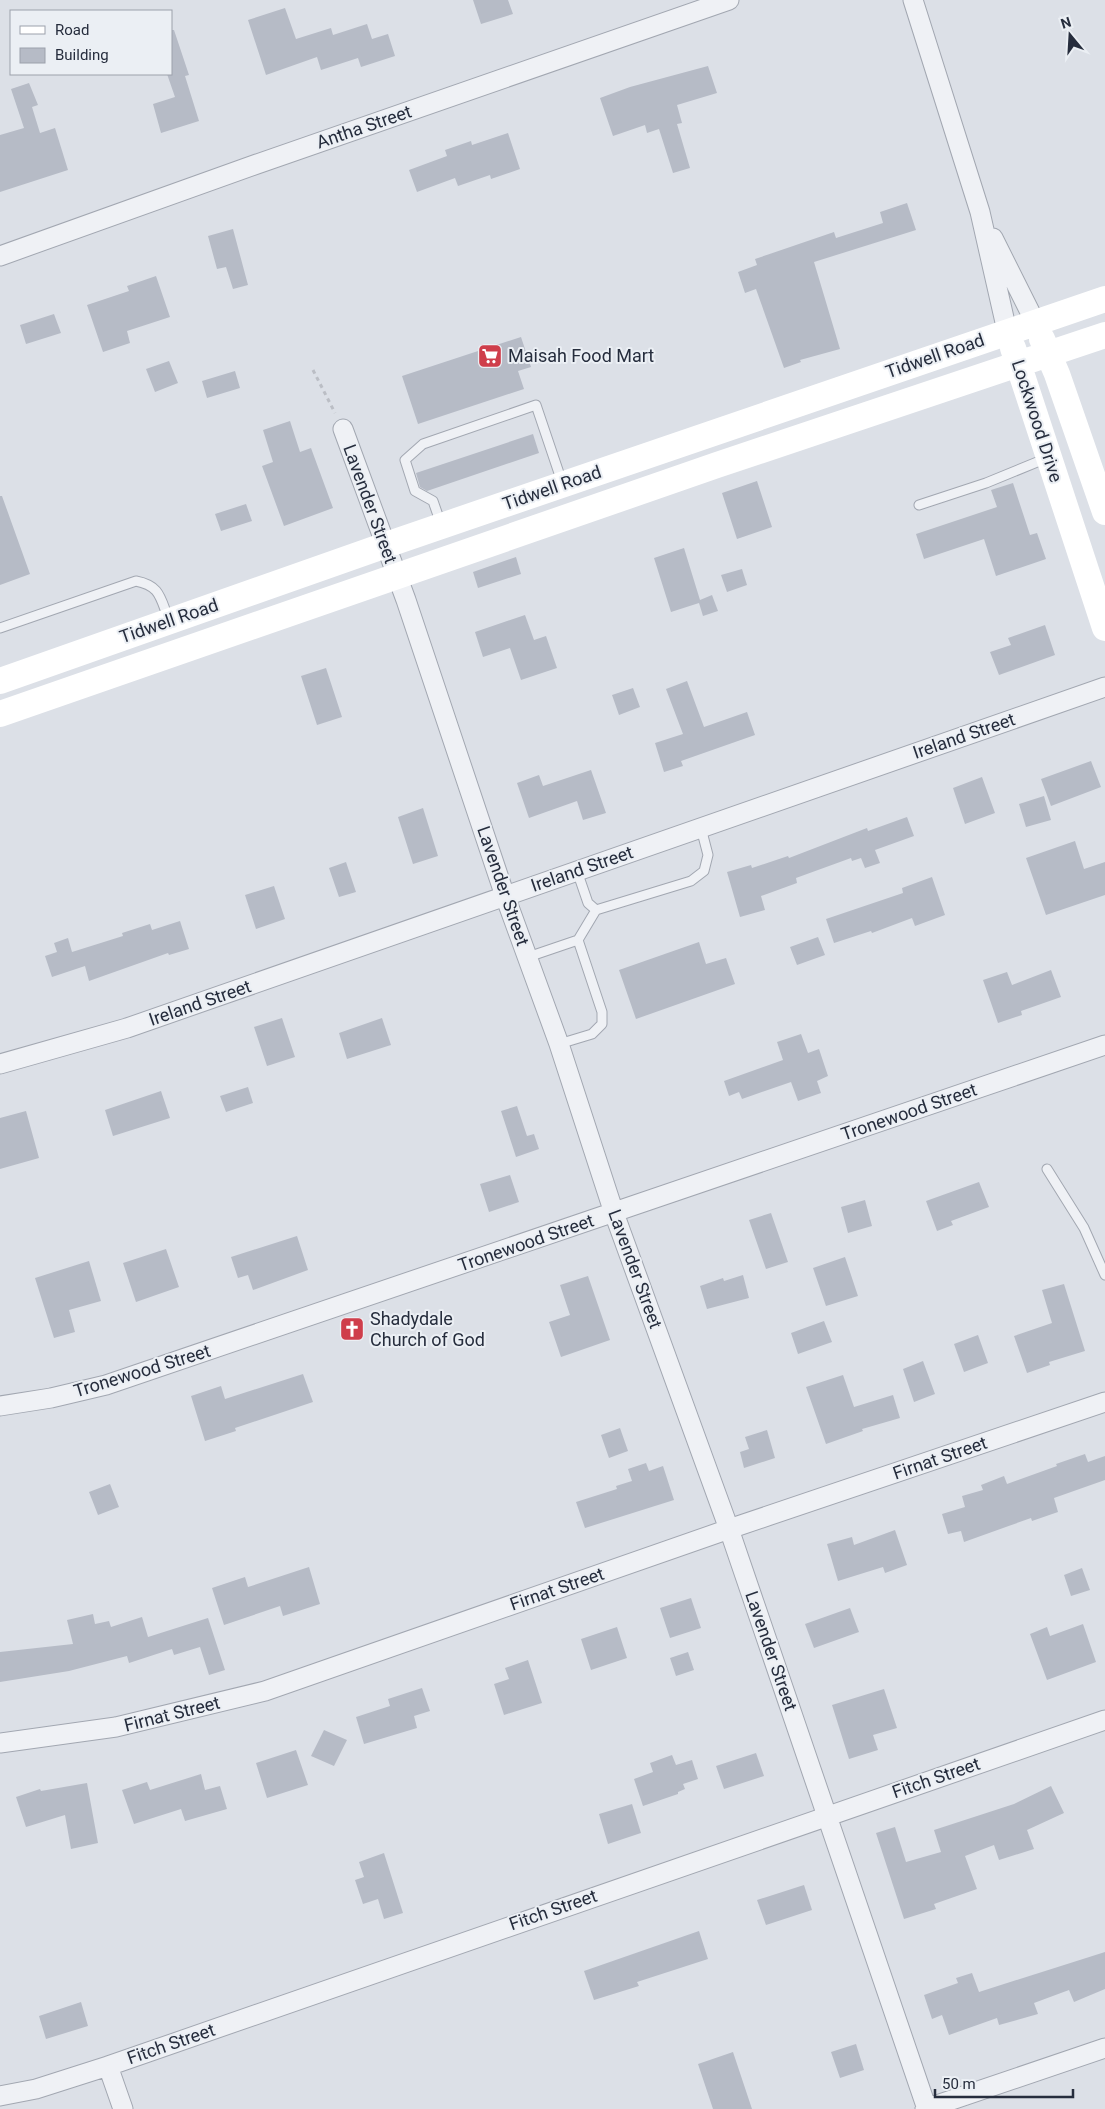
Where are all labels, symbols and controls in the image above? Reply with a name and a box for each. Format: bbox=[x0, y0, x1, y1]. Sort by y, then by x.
legend bbox=[10, 10, 172, 75]
north arrow bbox=[1045, 10, 1095, 60]
text: N bbox=[1059, 13, 1073, 32]
text: Road bbox=[55, 21, 89, 39]
text: Building bbox=[55, 46, 109, 64]
street label: Antha Street bbox=[314, 100, 414, 153]
street label: Tidwell Road bbox=[883, 329, 987, 382]
supermarket icon: Maisah Food Mart bbox=[477, 343, 503, 369]
place label: Maisah Food Mart bbox=[508, 345, 654, 366]
street label: Lockwood Drive bbox=[1008, 357, 1067, 485]
street label: Lavender Street bbox=[339, 441, 402, 566]
street label: Tidwell Road bbox=[500, 461, 604, 514]
street label: Tidwell Road bbox=[117, 594, 221, 647]
street label: Ireland Street bbox=[910, 708, 1018, 763]
street label: Lavender Street bbox=[473, 823, 534, 949]
street label: Ireland Street bbox=[528, 841, 636, 896]
street label: Ireland Street bbox=[146, 975, 254, 1030]
street label: Tronewood Street bbox=[838, 1078, 979, 1145]
street label: Lavender Street bbox=[604, 1206, 667, 1331]
street label: Tronewood Street bbox=[455, 1209, 596, 1276]
place label: Shadydale Church of God bbox=[370, 1308, 485, 1350]
church icon: Shadydale Church of God bbox=[339, 1316, 365, 1342]
street label: Tronewood Street bbox=[71, 1340, 213, 1401]
street label: Firnat Street bbox=[890, 1432, 990, 1483]
street label: Firnat Street bbox=[507, 1563, 607, 1614]
street label: Lavender Street bbox=[741, 1588, 802, 1714]
street label: Firnat Street bbox=[122, 1691, 222, 1736]
street label: Fitch Street bbox=[889, 1753, 983, 1802]
street label: Fitch Street bbox=[506, 1885, 600, 1934]
street label: Fitch Street bbox=[124, 2019, 218, 2068]
scale bar bbox=[935, 2066, 1072, 2098]
text: 50 m bbox=[942, 2075, 976, 2093]

